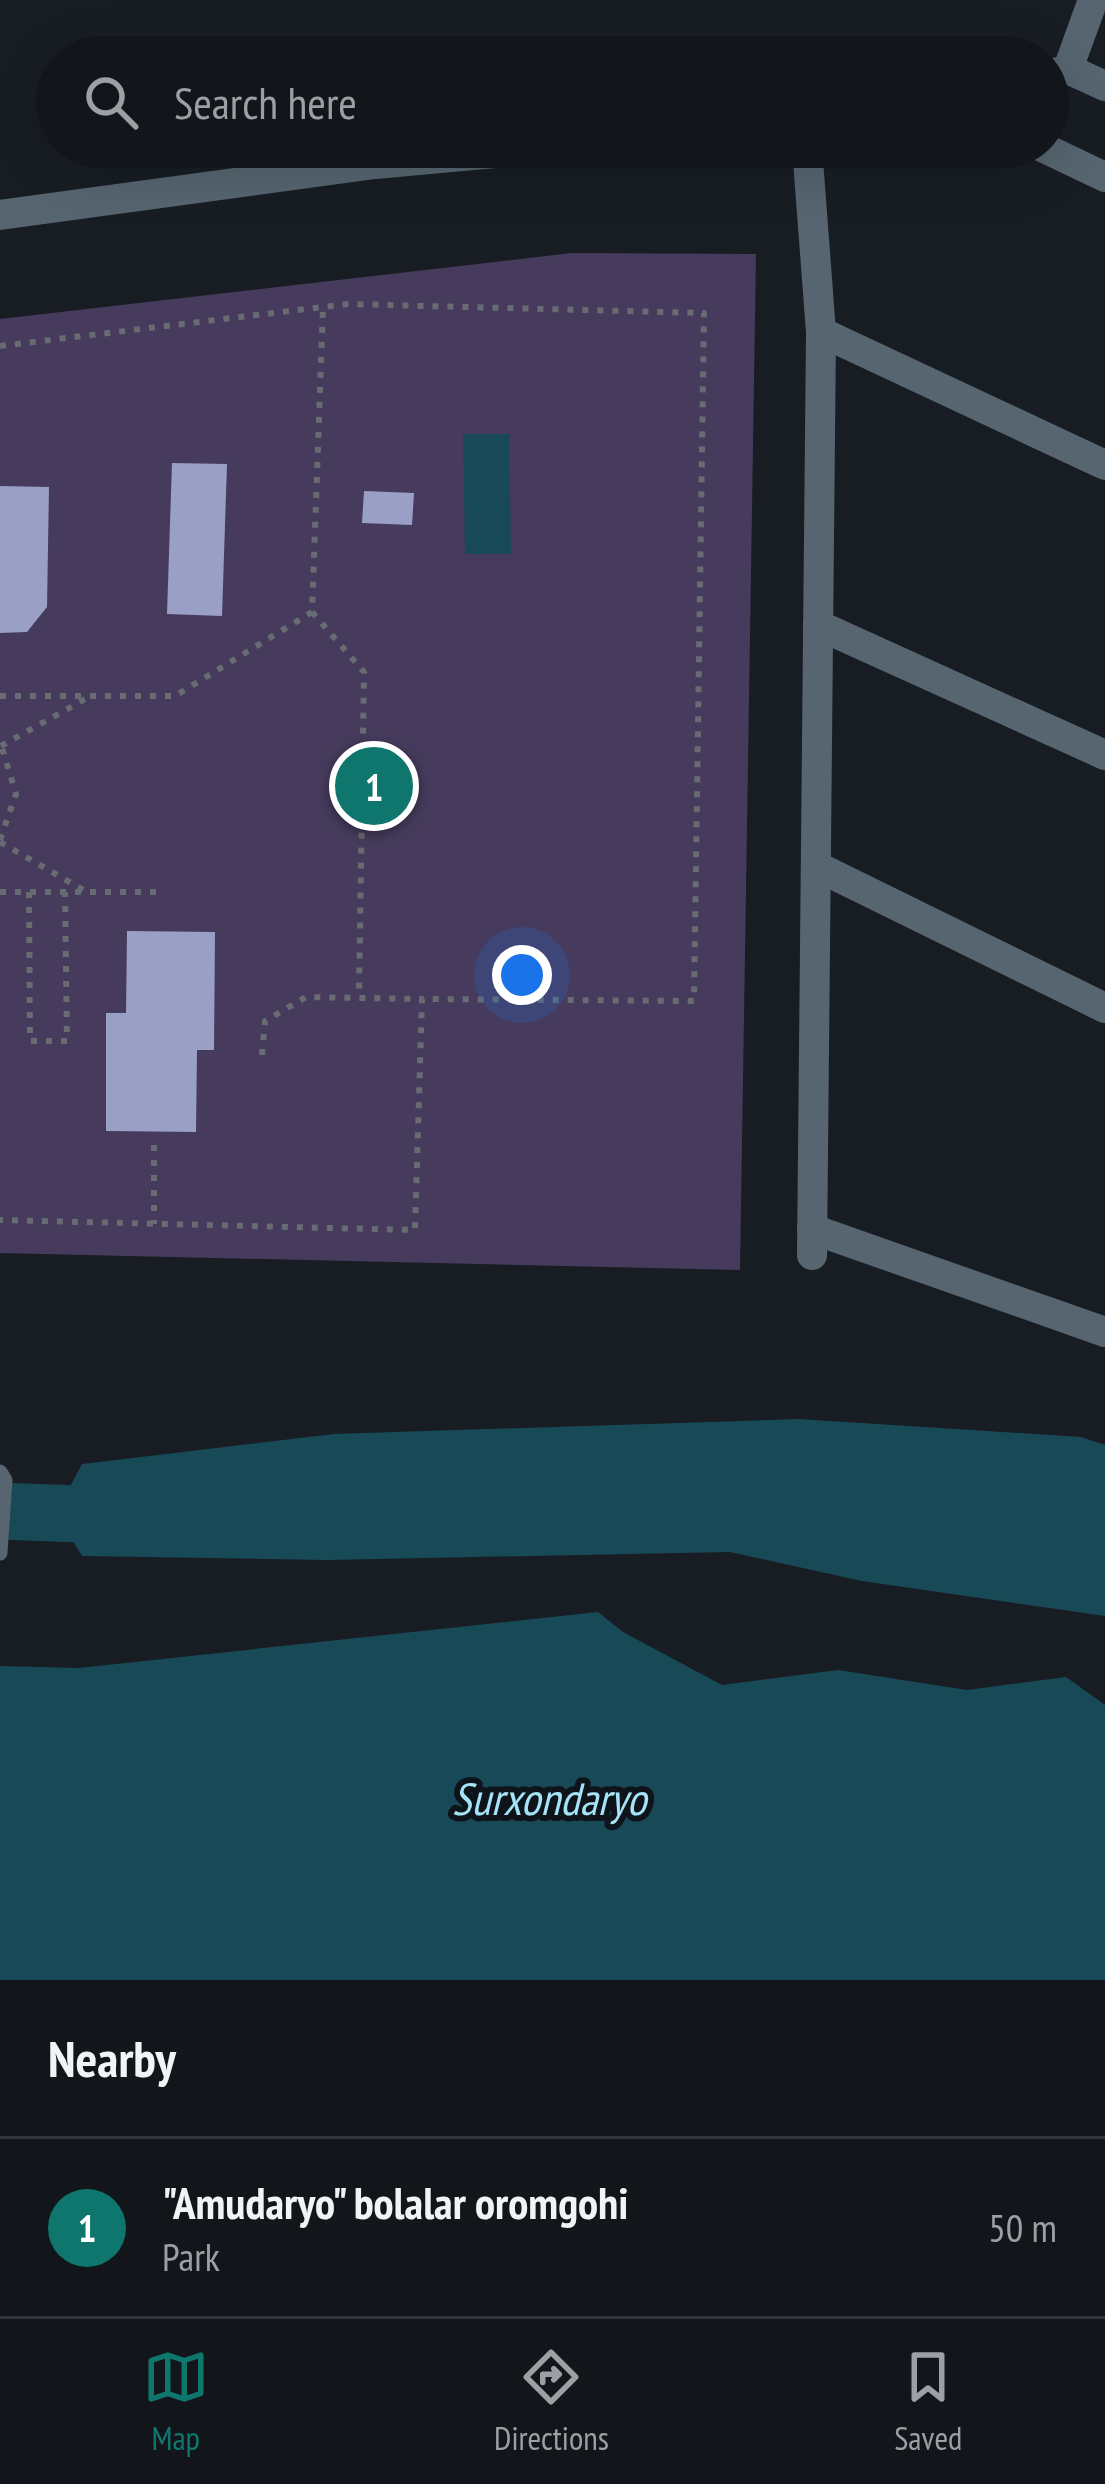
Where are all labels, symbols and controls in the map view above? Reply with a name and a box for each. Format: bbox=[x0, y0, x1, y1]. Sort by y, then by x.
search box bbox=[36, 36, 1069, 168]
icon: search bbox=[78, 69, 144, 135]
text: Search here bbox=[174, 73, 357, 131]
pin: 1 bbox=[335, 741, 413, 831]
your location bbox=[492, 945, 552, 1005]
water label: Surxondaryo bbox=[452, 1769, 650, 1827]
text: Nearby bbox=[48, 2025, 176, 2091]
text: "Amudaryo" bolalar oromgohi bbox=[162, 2173, 628, 2231]
text: 1 bbox=[78, 2202, 96, 2253]
text: 50 m bbox=[988, 2202, 1057, 2253]
text: Park bbox=[162, 2231, 220, 2282]
tab: Map bbox=[143, 2344, 209, 2459]
tab: Directions bbox=[494, 2344, 609, 2459]
tab: Saved bbox=[894, 2344, 962, 2459]

